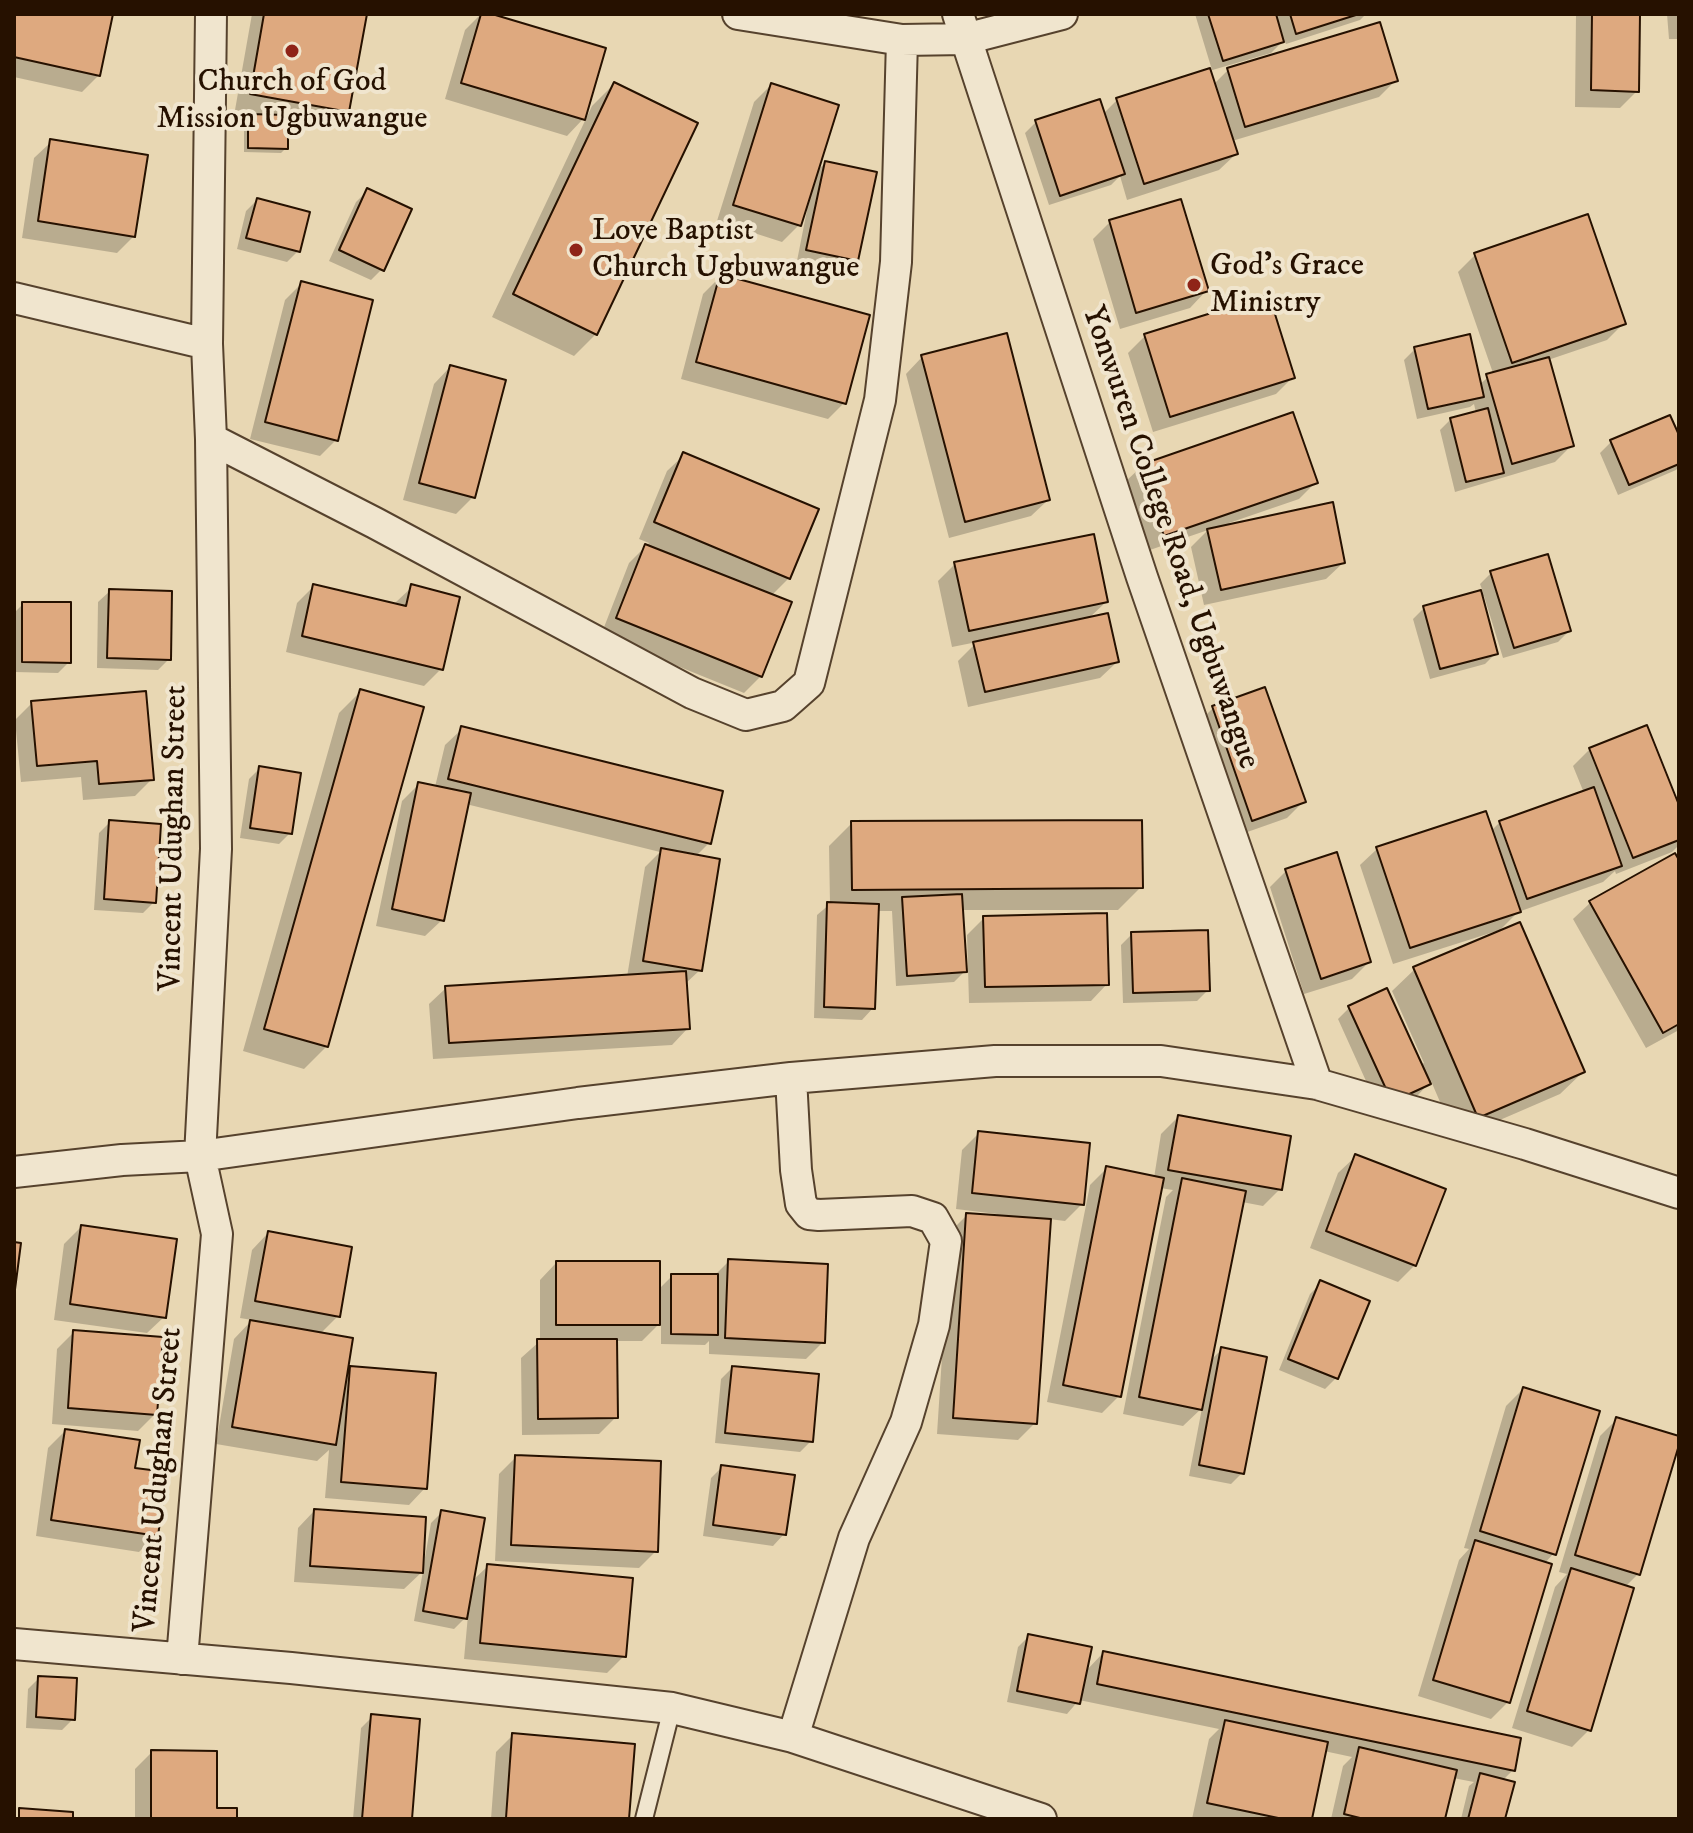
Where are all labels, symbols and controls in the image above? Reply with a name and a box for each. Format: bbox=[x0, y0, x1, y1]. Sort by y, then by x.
marker: Church of God Mission Ugbuwangue bbox=[283, 42, 301, 60]
place label: Church of God Mission Ugbuwangue bbox=[156, 64, 428, 139]
place label: Love Baptist Church Ugbuwangue bbox=[592, 213, 860, 288]
marker: Love Baptist Church Ugbuwangue bbox=[567, 241, 585, 259]
place label: God's Grace Ministry bbox=[1210, 248, 1364, 323]
marker: God's Grace Ministry bbox=[1185, 276, 1203, 294]
street label: Yonwuren College Road, Ugbuwangue bbox=[1072, 302, 1266, 774]
street label: Vincent Udughan Street bbox=[153, 685, 197, 991]
street label: Vincent Udughan Street bbox=[128, 1326, 192, 1634]

